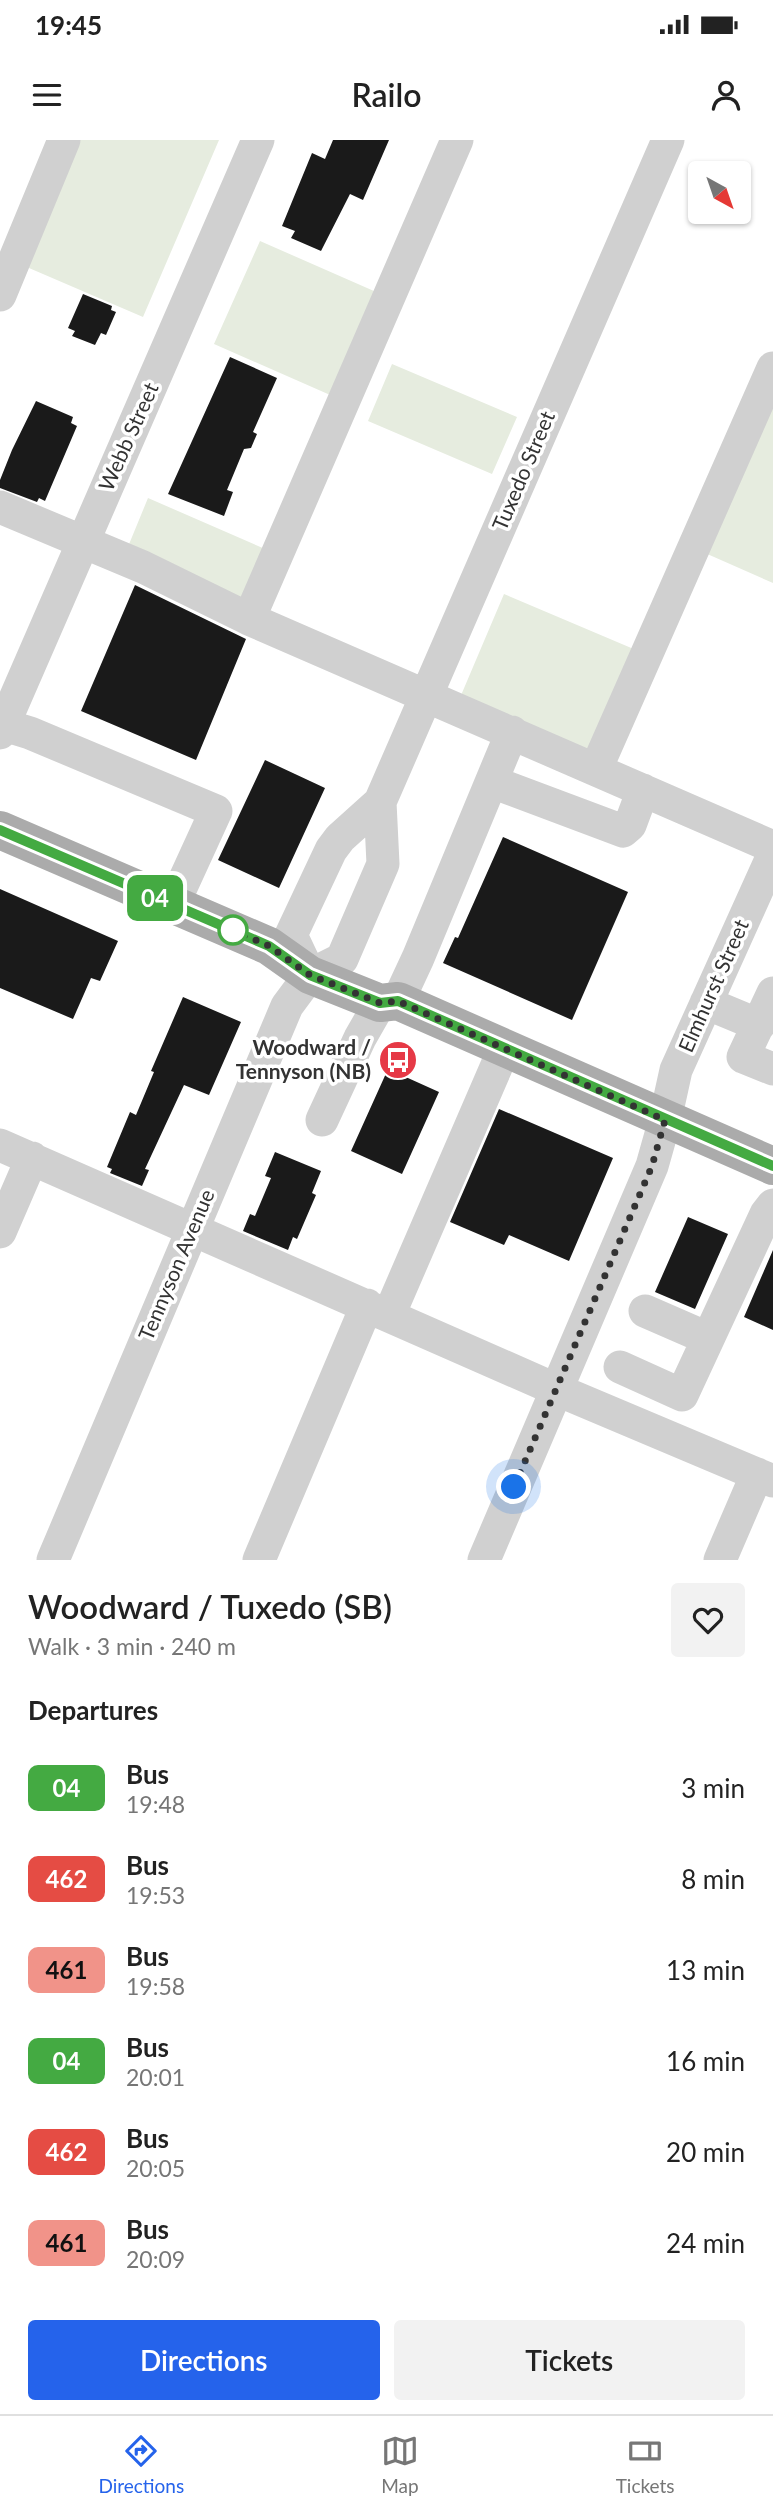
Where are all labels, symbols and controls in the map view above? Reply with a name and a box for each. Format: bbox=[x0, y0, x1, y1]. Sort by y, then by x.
text: 19:45 bbox=[35, 9, 102, 41]
text: Railo bbox=[351, 75, 422, 114]
icon: menu bbox=[28, 76, 66, 114]
icon: person bbox=[707, 76, 745, 114]
north arrow bbox=[688, 161, 751, 224]
map controls bbox=[688, 161, 751, 224]
street label: Webb Street bbox=[93, 378, 163, 494]
street label: Tuxedo Street bbox=[486, 406, 559, 534]
line badge: 04 bbox=[124, 875, 186, 921]
text: 04 bbox=[141, 883, 169, 912]
unlabelled marker bbox=[218, 915, 248, 945]
street label: Elmhurst Street bbox=[672, 915, 753, 1056]
place label: Woodward / Tennyson (NB) bbox=[236, 1034, 371, 1083]
bus stop icon: Woodward / Tennyson (NB) bbox=[377, 1039, 419, 1081]
street label: Tennyson Avenue bbox=[133, 1185, 219, 1344]
your location bbox=[496, 1469, 531, 1504]
button: heart bbox=[671, 1583, 745, 1657]
text: Woodward / Tuxedo (SB) bbox=[28, 1586, 392, 1626]
text: Walk · 3 min · 240 m bbox=[28, 1632, 236, 1660]
text: Departures bbox=[28, 1694, 158, 1726]
text: Bus bbox=[126, 1758, 169, 1790]
text: 3 min bbox=[681, 1772, 745, 1804]
text: 04 bbox=[53, 1773, 80, 1802]
text: 19:48 bbox=[126, 1790, 185, 1818]
text: Bus bbox=[126, 1849, 169, 1881]
text: 8 min bbox=[681, 1863, 745, 1895]
text: 462 bbox=[46, 1864, 87, 1893]
text: 19:53 bbox=[126, 1881, 185, 1909]
text: Bus bbox=[126, 1940, 169, 1972]
text: 13 min bbox=[666, 1954, 745, 1986]
text: 461 bbox=[46, 1955, 87, 1984]
text: 19:58 bbox=[126, 1972, 185, 2000]
text: Bus bbox=[126, 2031, 169, 2063]
text: 16 min bbox=[666, 2045, 745, 2077]
text: 04 bbox=[53, 2046, 80, 2075]
text: 20:01 bbox=[126, 2063, 185, 2091]
text: Bus bbox=[126, 2122, 169, 2154]
text: 20 min bbox=[666, 2136, 745, 2168]
text: 462 bbox=[46, 2137, 87, 2166]
text: 20:05 bbox=[126, 2154, 185, 2182]
text: Bus bbox=[126, 2213, 169, 2245]
text: 24 min bbox=[666, 2227, 745, 2259]
text: 461 bbox=[46, 2228, 87, 2257]
text: 20:09 bbox=[126, 2245, 185, 2273]
button: Directions bbox=[28, 2320, 380, 2400]
button: Tickets bbox=[394, 2320, 745, 2400]
tab: Directions bbox=[98, 2432, 184, 2497]
tab: Map bbox=[381, 2432, 419, 2497]
tab: Tickets bbox=[616, 2432, 675, 2497]

